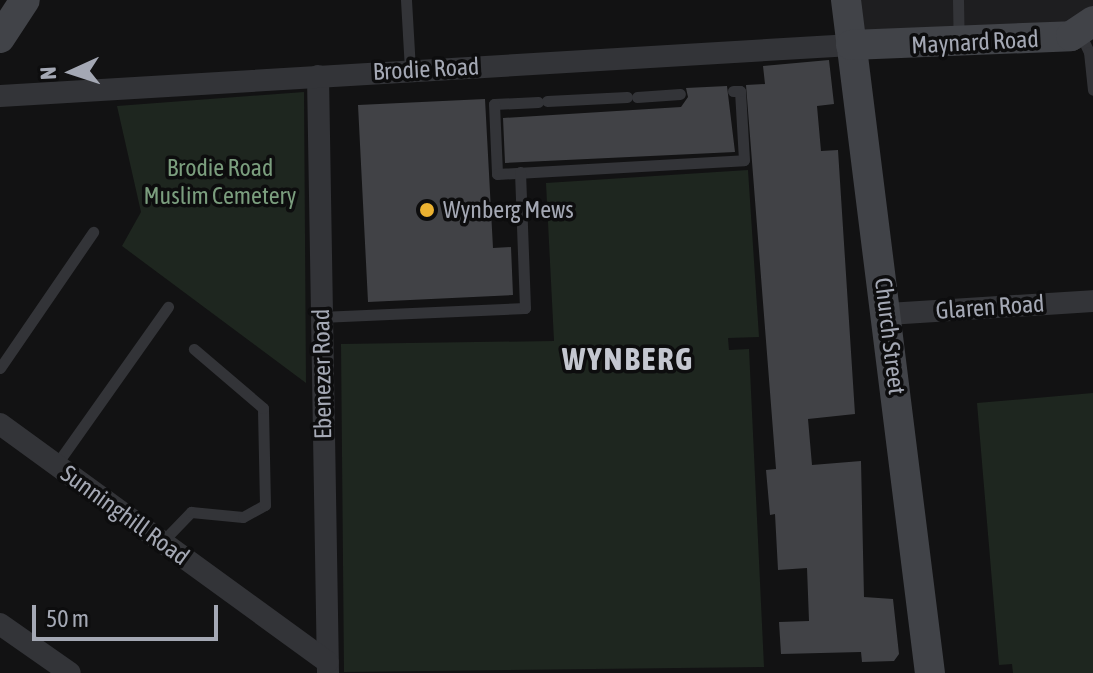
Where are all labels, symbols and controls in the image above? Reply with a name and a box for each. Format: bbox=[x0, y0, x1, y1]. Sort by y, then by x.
street label: Maynard Road bbox=[911, 24, 1039, 60]
north arrow bbox=[32, 32, 112, 112]
street label: Brodie Road bbox=[372, 52, 480, 86]
text: N bbox=[35, 66, 61, 80]
park label: Brodie Road Muslim Cemetery bbox=[144, 154, 296, 210]
place label: Wynberg Mews bbox=[443, 196, 574, 224]
marker: Wynberg Mews bbox=[418, 201, 436, 219]
street label: Church Street bbox=[869, 276, 911, 396]
street label: Glaren Road bbox=[935, 289, 1045, 325]
street label: Ebenezer Road bbox=[306, 309, 338, 439]
district label: WYNBERG bbox=[562, 340, 694, 378]
street label: Sunninghill Road bbox=[55, 459, 195, 571]
scale bar bbox=[36, 589, 222, 639]
text: 50 m bbox=[46, 605, 89, 632]

